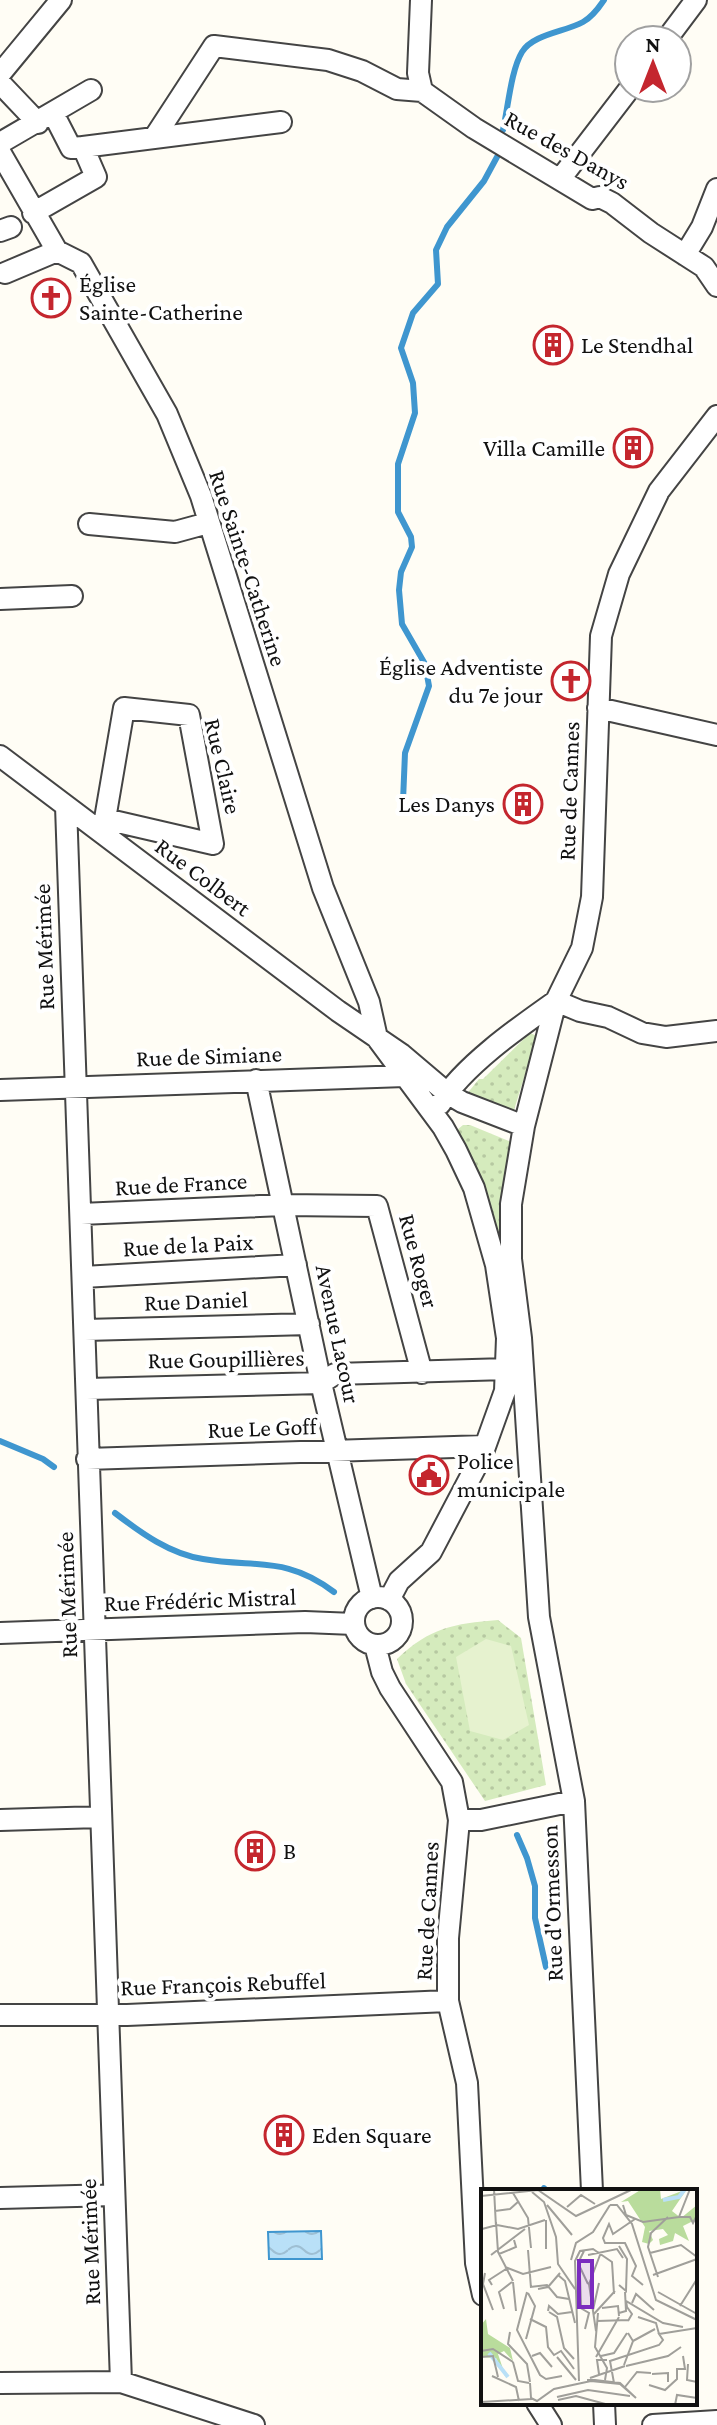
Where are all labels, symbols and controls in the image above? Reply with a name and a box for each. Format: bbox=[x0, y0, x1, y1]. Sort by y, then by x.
north arrow bbox=[613, 24, 693, 104]
text: N bbox=[646, 32, 661, 57]
street label: Rue des Danys bbox=[500, 104, 634, 195]
place label: Église Sainte-Catherine bbox=[79, 270, 243, 325]
church icon: Église Sainte-Catherine bbox=[30, 277, 72, 319]
building icon: Le Stendhal bbox=[532, 324, 574, 366]
place label: Le Stendhal bbox=[581, 331, 693, 358]
building icon: Villa Camille bbox=[612, 427, 654, 469]
place label: Villa Camille bbox=[483, 434, 605, 461]
street label: Rue Sainte-Catherine bbox=[204, 466, 293, 669]
place label: Église Adventiste du 7e jour bbox=[379, 653, 543, 708]
church icon: Église Adventiste du 7e jour bbox=[550, 660, 592, 702]
street label: Rue Claire bbox=[199, 715, 248, 816]
street label: Rue de Cannes bbox=[553, 721, 584, 861]
building icon: Les Danys bbox=[502, 783, 544, 825]
place label: Les Danys bbox=[398, 790, 495, 817]
street label: Rue Colbert bbox=[150, 832, 257, 922]
street label: Rue Mérimée bbox=[28, 883, 59, 1011]
street label: Rue de Simiane bbox=[136, 1039, 282, 1072]
street label: Rue de France bbox=[114, 1167, 248, 1200]
street label: Rue Roger bbox=[394, 1211, 445, 1311]
street label: Rue de la Paix bbox=[122, 1228, 254, 1261]
street label: Avenue Lacour bbox=[311, 1262, 366, 1406]
street label: Rue Daniel bbox=[144, 1285, 248, 1316]
street label: Rue Goupillières bbox=[147, 1344, 305, 1373]
street label: Rue Le Goff bbox=[207, 1412, 319, 1443]
place label: Police municipale bbox=[457, 1447, 565, 1502]
public building icon: Police municipale bbox=[408, 1454, 450, 1496]
street label: Rue Mérimée bbox=[51, 1531, 82, 1659]
street label: Rue Frédéric Mistral bbox=[103, 1583, 297, 1616]
street label: Rue d'Ormesson bbox=[535, 1824, 568, 1982]
building icon: B bbox=[234, 1830, 276, 1872]
place label: B bbox=[283, 1837, 296, 1864]
street label: Rue de Cannes bbox=[409, 1841, 444, 1981]
street label: Rue François Rebuffel bbox=[120, 1966, 326, 2001]
building icon: Eden Square bbox=[263, 2114, 305, 2156]
place label: Eden Square bbox=[312, 2121, 432, 2148]
street label: Rue Mérimée bbox=[74, 2178, 105, 2306]
inset map bbox=[481, 2189, 697, 2405]

